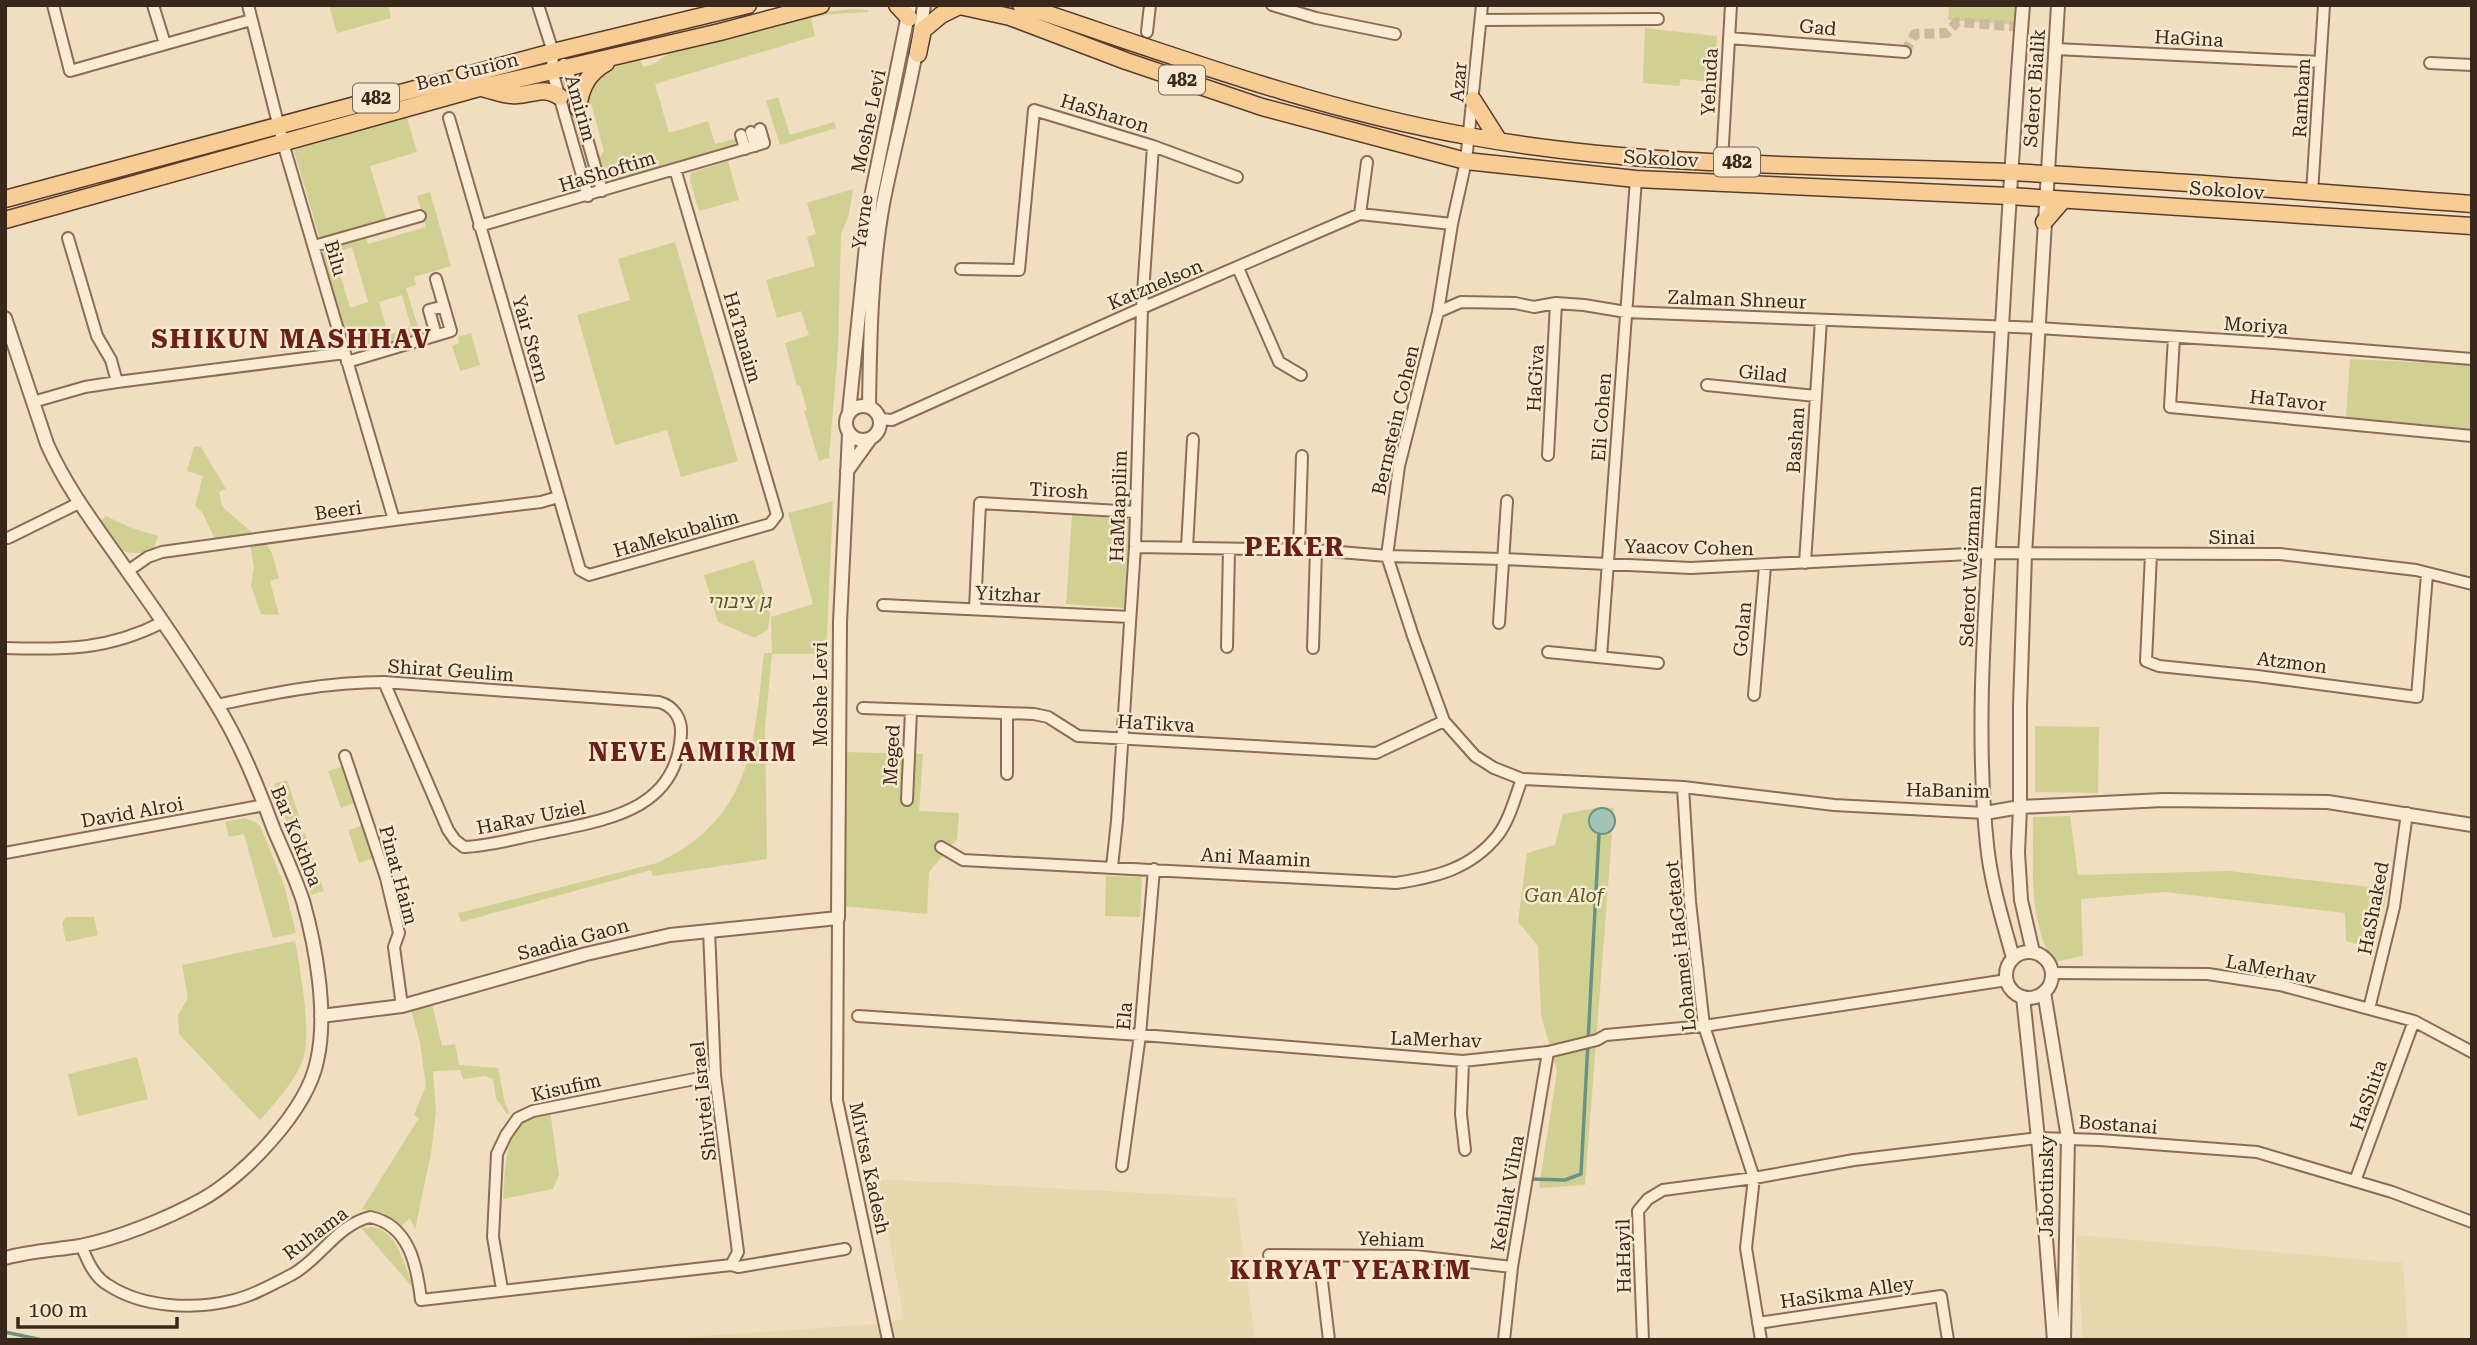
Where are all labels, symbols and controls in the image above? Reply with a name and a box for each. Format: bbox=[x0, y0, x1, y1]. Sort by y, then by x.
street label: Gad bbox=[1798, 14, 1838, 41]
street label: HaGina bbox=[2154, 25, 2225, 52]
street label: Sderot Bialik bbox=[2019, 28, 2050, 148]
street label: Yehuda bbox=[1696, 47, 1723, 117]
street label: Ben Gurion bbox=[413, 48, 521, 95]
street label: Rambam bbox=[2288, 57, 2315, 139]
street label: Azar bbox=[1445, 61, 1472, 103]
road number: 482 bbox=[1159, 66, 1205, 94]
street label: Moshe Levi bbox=[846, 67, 891, 175]
street label: Amirim bbox=[560, 72, 601, 144]
road number: 482 bbox=[353, 84, 399, 113]
street label: HaSharon bbox=[1058, 89, 1152, 138]
street label: Sokolov bbox=[1623, 145, 1699, 172]
street label: HaShoftim bbox=[556, 146, 658, 197]
road number: 482 bbox=[1714, 148, 1760, 176]
street label: Sokolov bbox=[2189, 176, 2265, 205]
street label: Yavne bbox=[847, 193, 878, 251]
street label: Bilu bbox=[319, 237, 352, 279]
street label: Katznelson bbox=[1104, 254, 1206, 315]
street label: Zalman Shneur bbox=[1667, 286, 1807, 313]
street label: HaTanaim bbox=[719, 289, 766, 385]
street label: Yair Stern bbox=[507, 293, 554, 385]
street label: Moriya bbox=[2223, 312, 2290, 339]
district label: SHIKUN MASHHAV bbox=[151, 324, 433, 354]
street label: Bernstein Cohen bbox=[1367, 343, 1424, 497]
street label: HaGiva bbox=[1522, 343, 1549, 412]
street label: Gilad bbox=[1737, 360, 1788, 387]
street label: Eli Cohen bbox=[1587, 372, 1616, 462]
street label: HaTavor bbox=[2248, 385, 2328, 416]
street label: Bashan bbox=[1782, 406, 1809, 474]
street label: HaMaapilim bbox=[1105, 450, 1132, 562]
street label: Tirosh bbox=[1029, 477, 1089, 504]
street label: Sderot Weizmann bbox=[1955, 485, 1986, 648]
street label: Beeri bbox=[313, 496, 363, 525]
street label: HaMekubalim bbox=[611, 505, 742, 562]
street label: Sinai bbox=[2209, 526, 2255, 549]
district label: PEKER bbox=[1244, 532, 1346, 562]
street label: Yaacov Cohen bbox=[1624, 535, 1754, 560]
street label: Yitzhar bbox=[975, 581, 1042, 608]
park label: גן ציבורי bbox=[707, 590, 773, 613]
street label: Golan bbox=[1729, 601, 1756, 658]
street label: Moshe Levi bbox=[809, 641, 832, 747]
street label: Atzmon bbox=[2256, 647, 2328, 678]
street label: Shirat Geulim bbox=[387, 655, 515, 686]
street label: HaTikva bbox=[1117, 710, 1196, 737]
street label: Meged bbox=[878, 724, 905, 786]
district label: NEVE AMIRIM bbox=[588, 737, 798, 767]
street label: HaBanim bbox=[1906, 778, 1990, 803]
street label: Bar Kokhba bbox=[266, 782, 327, 891]
street label: David Alroi bbox=[79, 792, 185, 833]
street label: HaRav Uziel bbox=[475, 796, 588, 839]
street label: Pinat Haim bbox=[374, 823, 423, 927]
street label: Ani Maamin bbox=[1200, 843, 1312, 872]
street label: Lohamei HaGetaot bbox=[1660, 859, 1701, 1033]
street label: HaShaked bbox=[2353, 860, 2394, 957]
park label: Gan Alof bbox=[1524, 884, 1605, 907]
street label: Saadia Gaon bbox=[515, 914, 631, 965]
street label: LaMerhav bbox=[2224, 949, 2318, 990]
street label: Ela bbox=[1112, 1000, 1137, 1031]
street label: LaMerhav bbox=[1390, 1026, 1482, 1053]
street label: Shivtei Israel bbox=[686, 1040, 721, 1162]
street label: HaShita bbox=[2345, 1056, 2392, 1134]
street label: Kisufim bbox=[529, 1068, 603, 1107]
street label: Mivtsa Kadesh bbox=[844, 1100, 895, 1236]
street label: Bostanai bbox=[2078, 1110, 2158, 1139]
street label: Kehilat Vilna bbox=[1486, 1132, 1529, 1253]
street label: Jabotinsky bbox=[2035, 1134, 2058, 1237]
street label: Ruhama bbox=[278, 1201, 353, 1265]
street label: HaHayil bbox=[1611, 1218, 1636, 1293]
street label: Yehiam bbox=[1357, 1227, 1425, 1252]
district label: KIRYAT YEARIM bbox=[1230, 1255, 1472, 1285]
street label: HaSikma Alley bbox=[1779, 1272, 1916, 1313]
scale bar bbox=[18, 1286, 177, 1330]
text: 100 m bbox=[28, 1298, 88, 1322]

